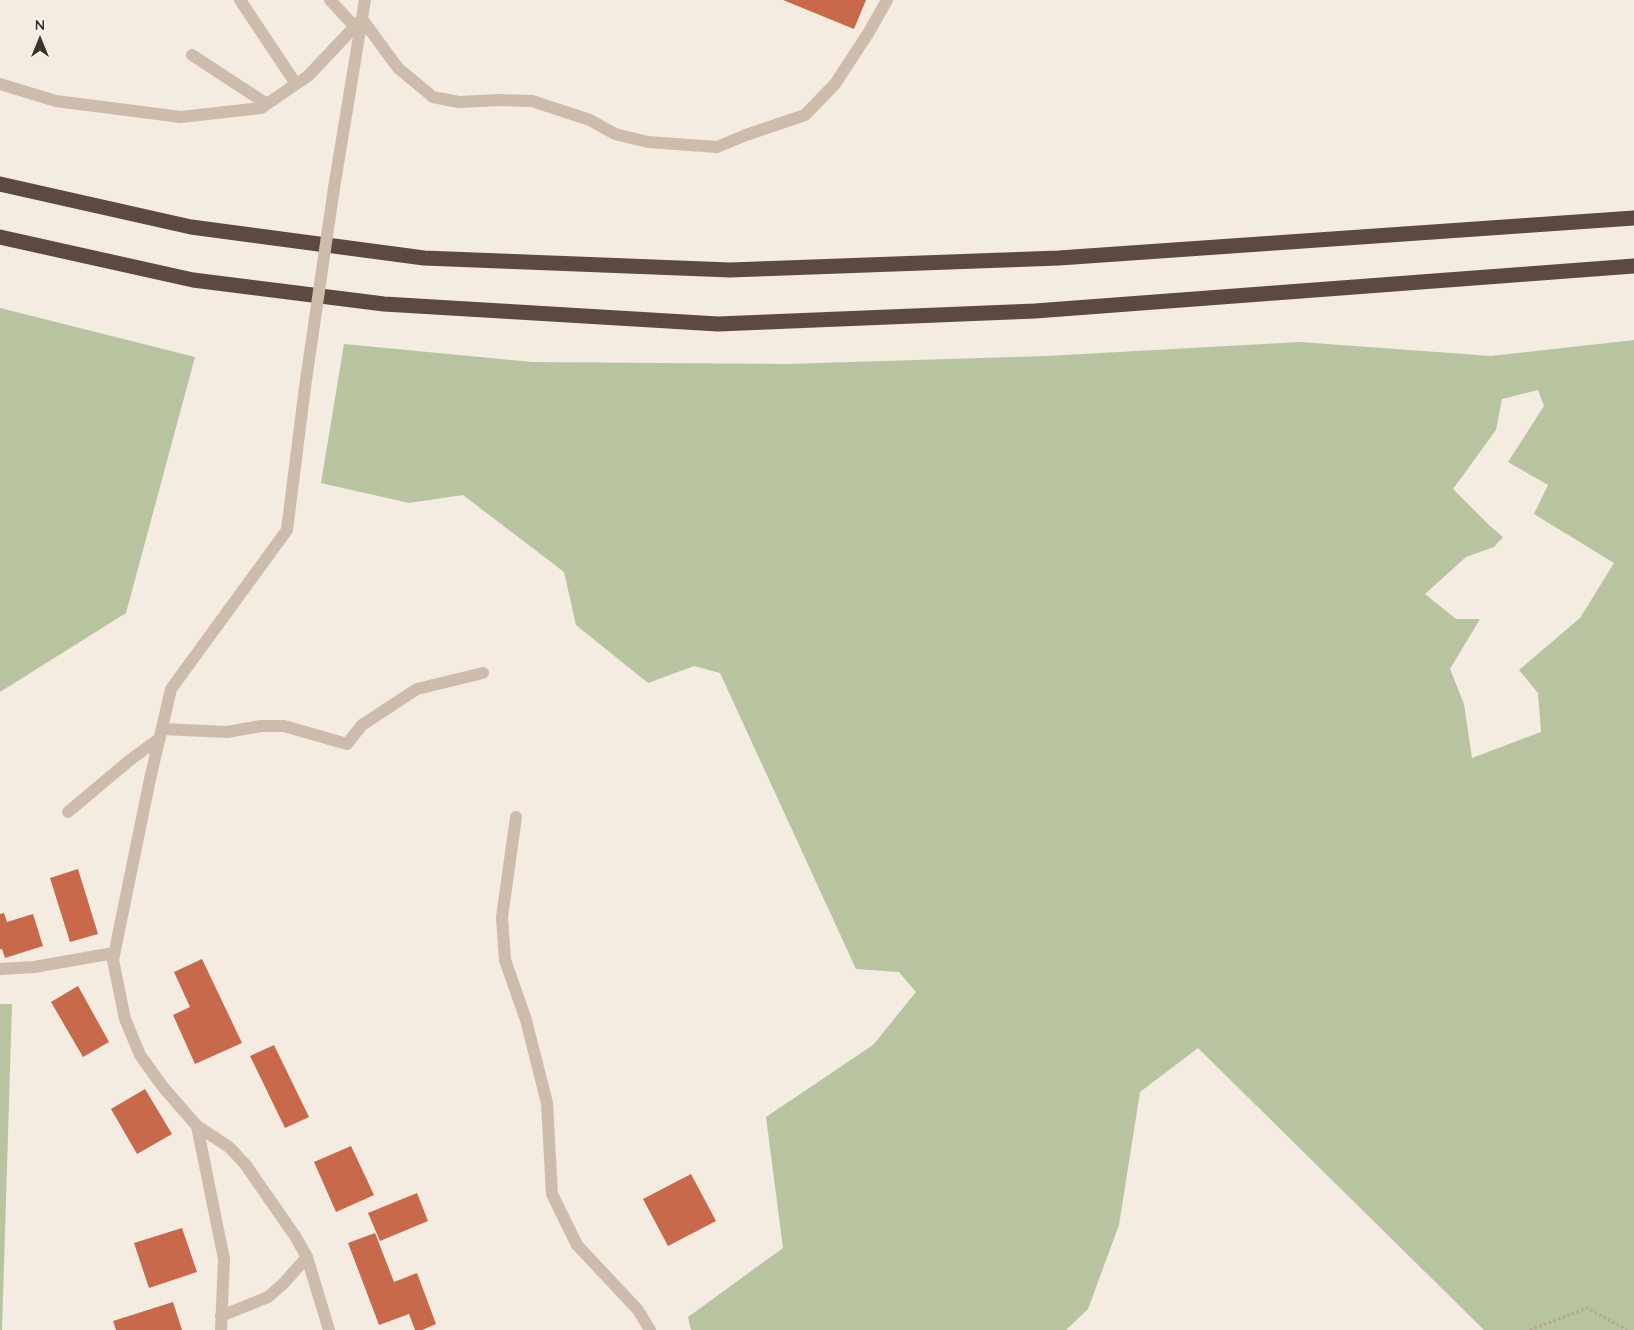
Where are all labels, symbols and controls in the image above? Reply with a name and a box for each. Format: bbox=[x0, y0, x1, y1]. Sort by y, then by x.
north arrow bbox=[15, 15, 65, 65]
text: N bbox=[35, 16, 45, 34]

